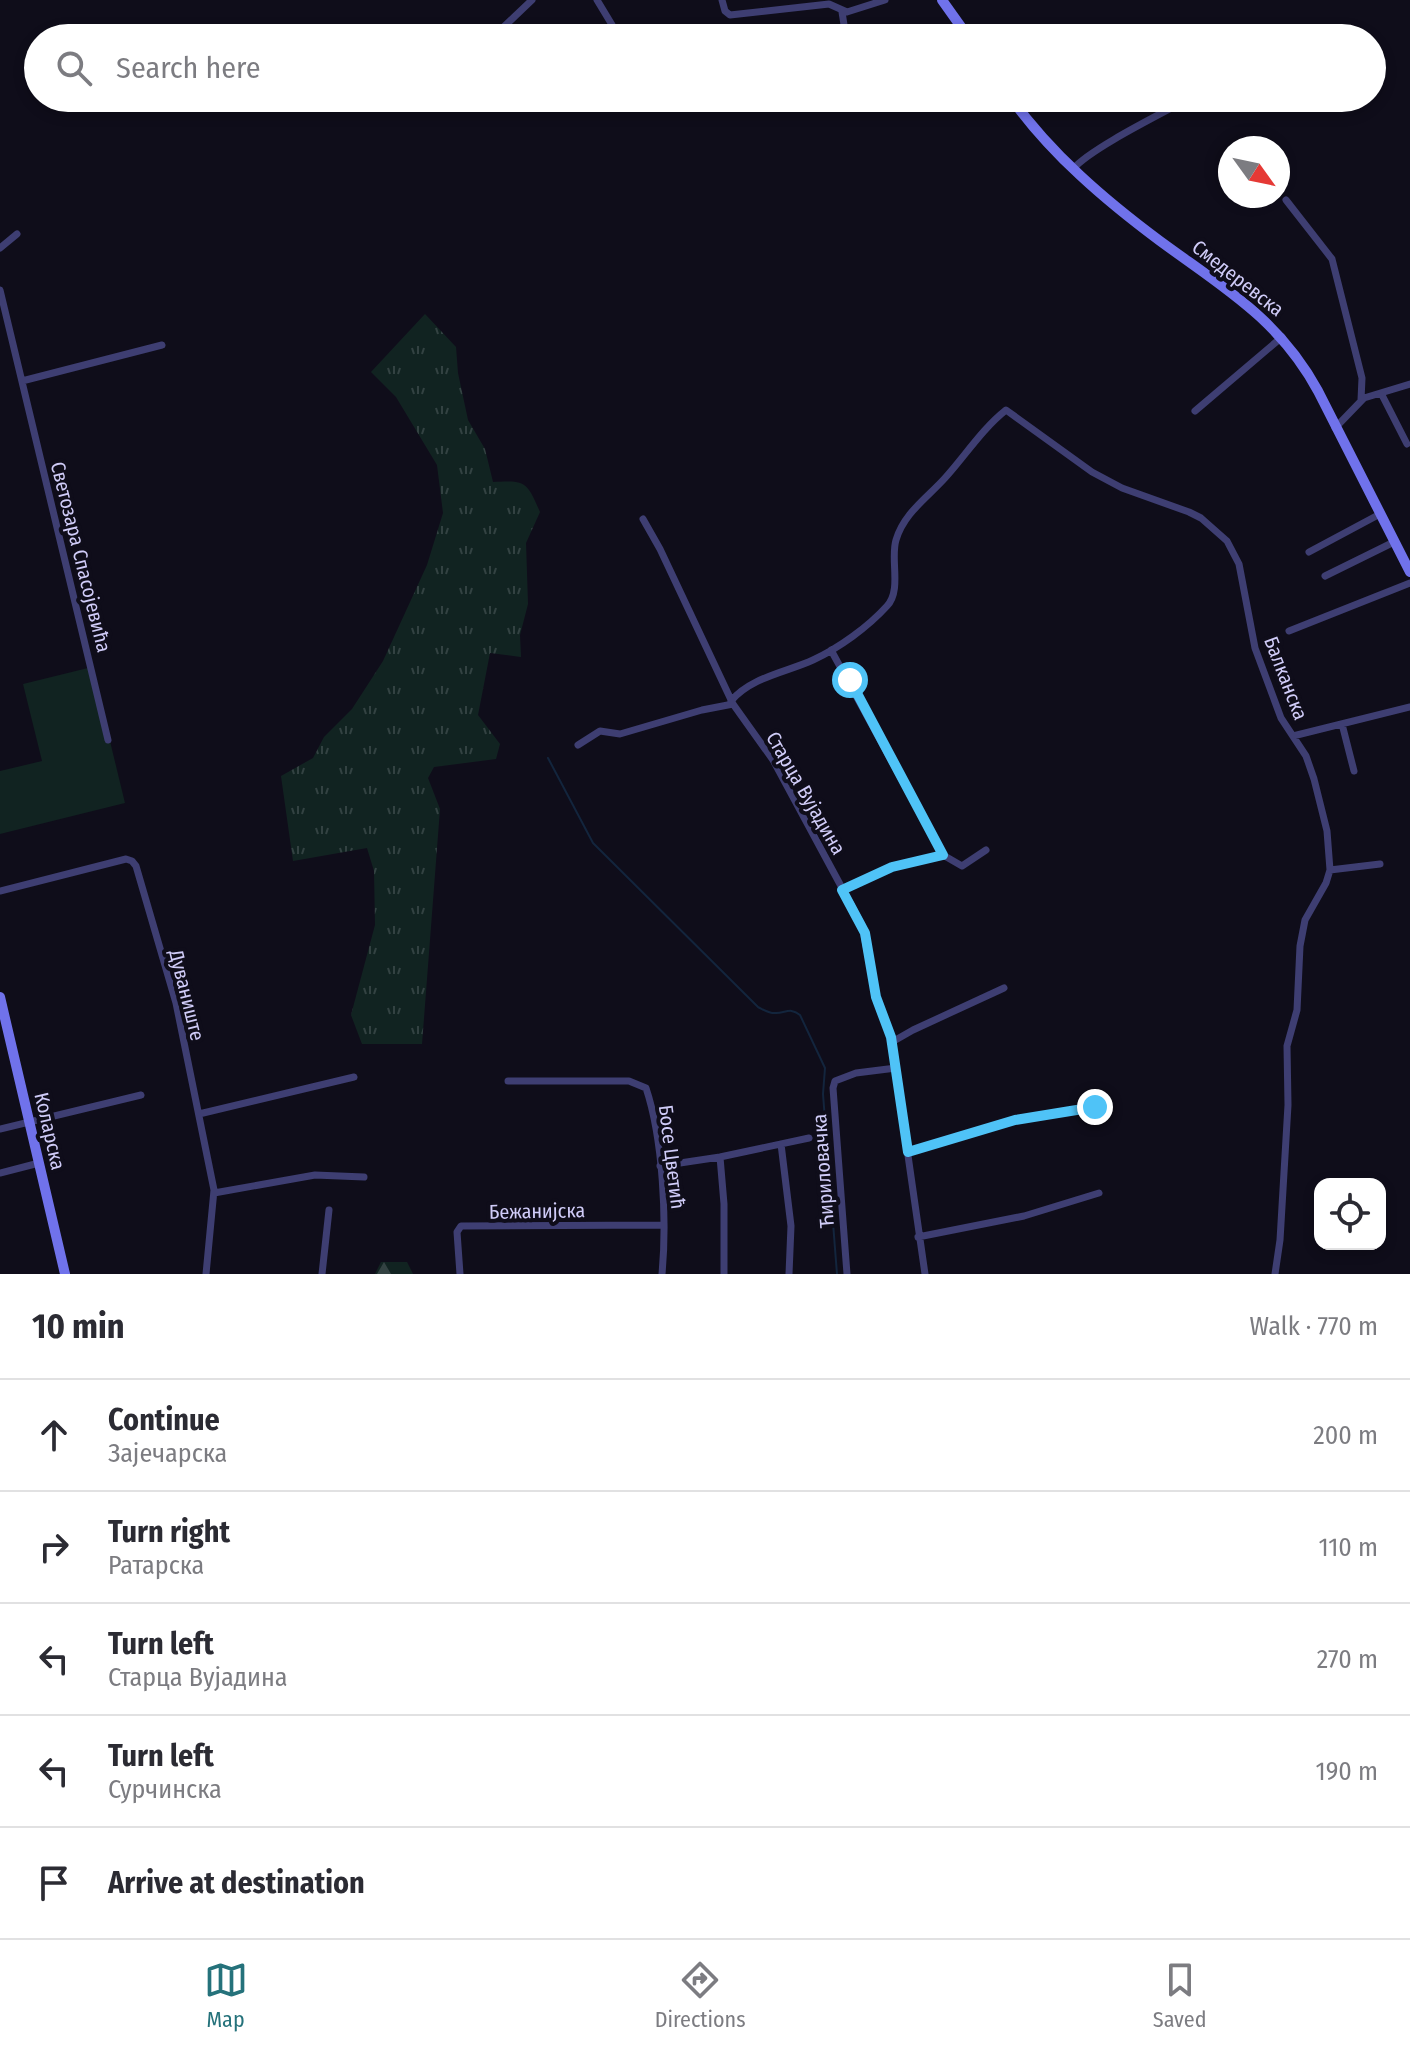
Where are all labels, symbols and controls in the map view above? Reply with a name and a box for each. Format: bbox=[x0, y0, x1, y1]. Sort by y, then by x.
search box bbox=[24, 24, 1386, 112]
icon: search bbox=[52, 46, 96, 90]
text: Search here bbox=[116, 50, 261, 86]
north arrow bbox=[1218, 136, 1290, 208]
street label: Смедеревска bbox=[1187, 235, 1289, 321]
street label: Светозара Спасојевића bbox=[46, 459, 116, 655]
street label: Балканска bbox=[1259, 633, 1313, 723]
route start bbox=[832, 662, 868, 698]
street label: Старца Вујадина bbox=[761, 727, 851, 859]
street label: Дуваниште bbox=[164, 946, 210, 1043]
route end bbox=[1077, 1089, 1113, 1125]
street label: Коларска bbox=[29, 1090, 71, 1172]
street label: Босе Цветић bbox=[654, 1104, 690, 1210]
street label: Ћириловачка bbox=[807, 1113, 839, 1229]
map controls bbox=[1314, 1178, 1386, 1250]
button: locate bbox=[1314, 1178, 1386, 1250]
street label: Бежанијска bbox=[489, 1198, 585, 1224]
text: 10 min bbox=[32, 1306, 125, 1347]
text: Walk · 770 m bbox=[1250, 1311, 1378, 1342]
text: Continue bbox=[108, 1402, 220, 1438]
icon: ahead bbox=[32, 1413, 76, 1457]
text: 200 m bbox=[1313, 1420, 1378, 1451]
text: Зајечарска bbox=[108, 1438, 227, 1469]
text: Turn right bbox=[108, 1514, 230, 1550]
icon: right bbox=[32, 1525, 76, 1569]
text: 110 m bbox=[1318, 1532, 1378, 1563]
text: Ратарска bbox=[108, 1550, 204, 1581]
text: Turn left bbox=[108, 1626, 214, 1662]
icon: left bbox=[32, 1637, 76, 1681]
text: 270 m bbox=[1317, 1644, 1378, 1675]
text: Старца Вујадина bbox=[108, 1662, 287, 1693]
text: Turn left bbox=[108, 1738, 214, 1774]
icon: left bbox=[32, 1749, 76, 1793]
text: 190 m bbox=[1316, 1756, 1378, 1787]
text: Сурчинска bbox=[108, 1774, 222, 1805]
icon: arrive bbox=[32, 1861, 76, 1905]
text: Arrive at destination bbox=[108, 1865, 365, 1901]
tab: Map bbox=[204, 1958, 248, 2033]
tab: Directions bbox=[655, 1958, 746, 2033]
tab: Saved bbox=[1153, 1958, 1206, 2033]

